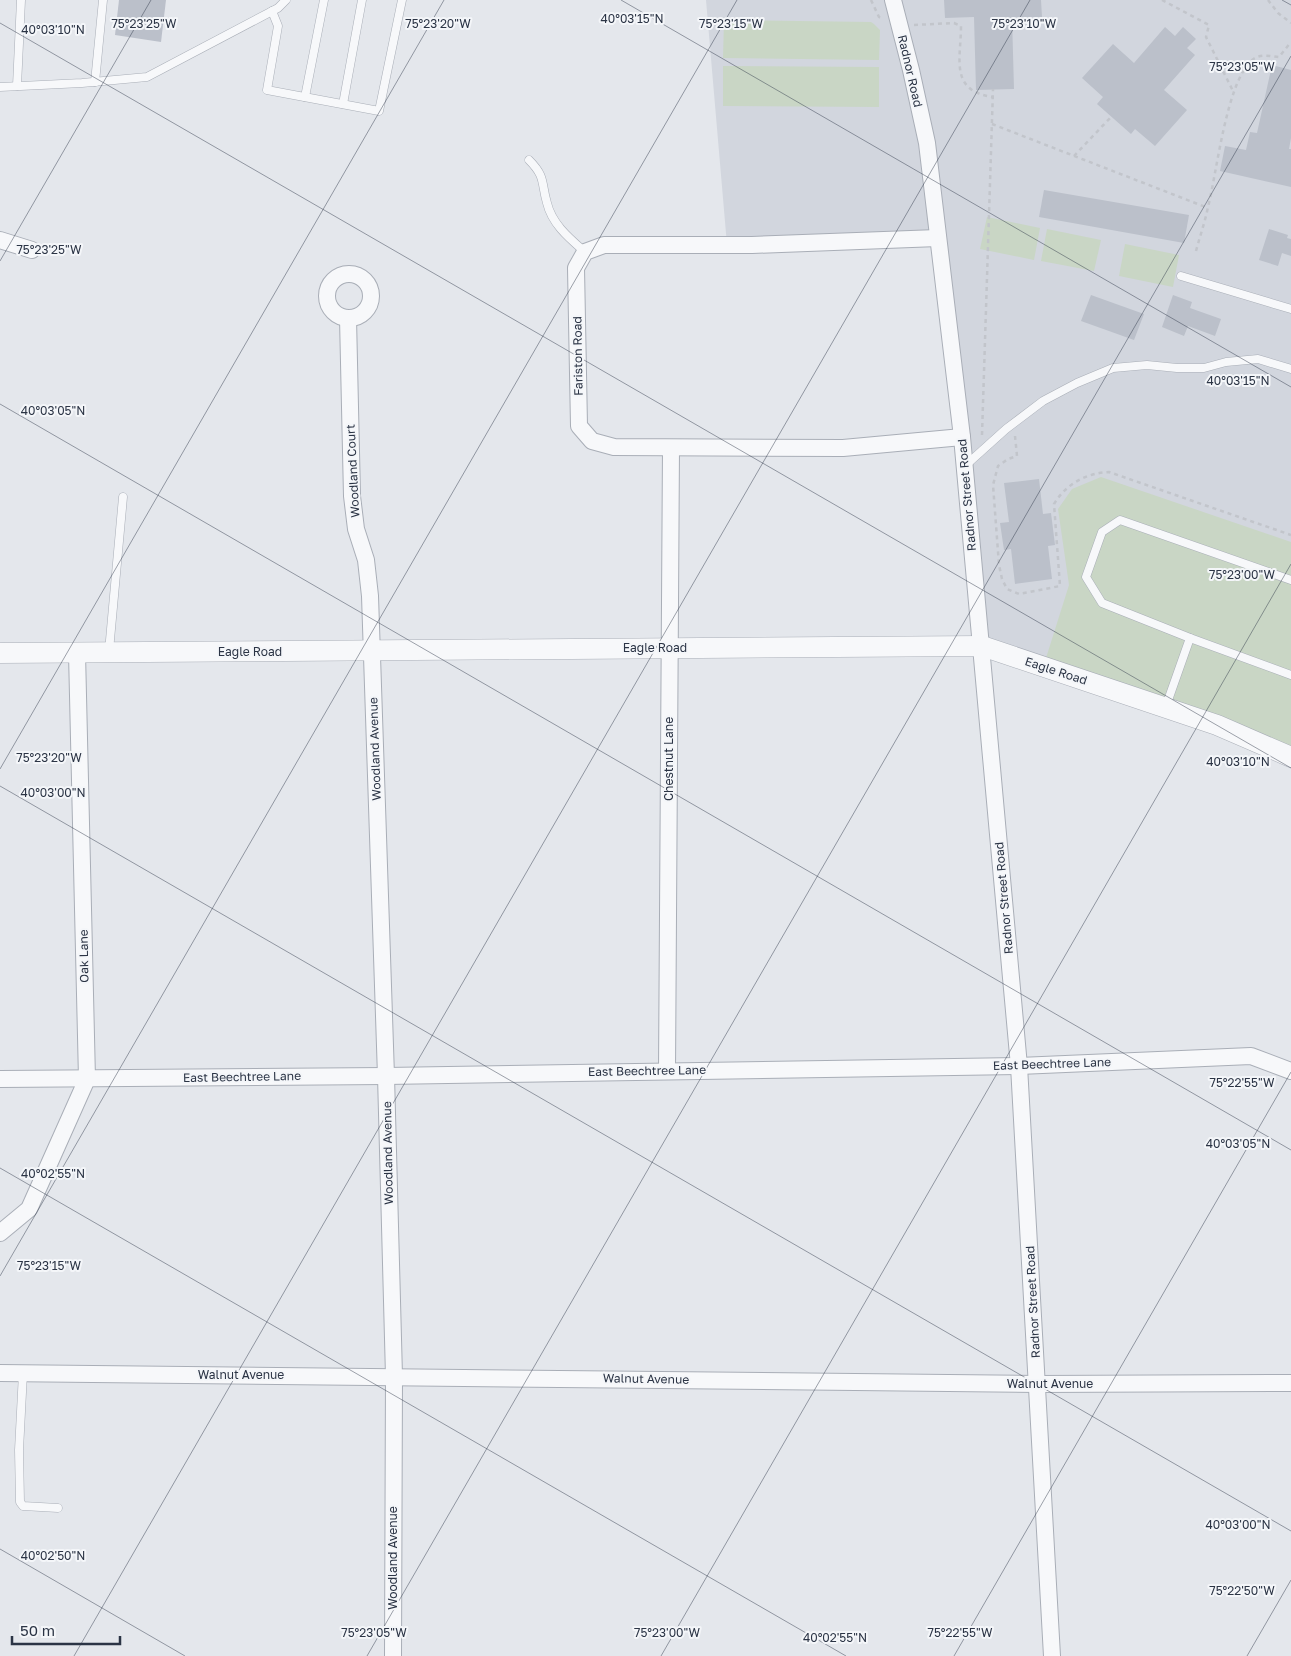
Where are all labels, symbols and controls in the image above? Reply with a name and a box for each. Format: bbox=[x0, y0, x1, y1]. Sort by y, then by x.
text: 40°03'15"N bbox=[600, 11, 664, 26]
text: 75°23'25"W bbox=[112, 16, 177, 31]
text: 75°23'20"W bbox=[405, 16, 471, 31]
text: 75°23'15"W bbox=[699, 16, 763, 31]
text: 75°23'10"W bbox=[992, 16, 1057, 31]
text: 40°03'10"N bbox=[21, 22, 85, 37]
street label: Radnor Road bbox=[895, 33, 926, 109]
text: 75°23'05"W bbox=[1209, 59, 1275, 74]
text: 75°23'25"W bbox=[17, 242, 82, 257]
street label: Fariston Road bbox=[569, 316, 586, 396]
text: 40°03'15"N bbox=[1206, 373, 1270, 388]
text: 40°03'05"N bbox=[21, 403, 85, 418]
street label: Woodland Court bbox=[343, 424, 362, 518]
street label: Radnor Street Road bbox=[954, 438, 979, 552]
text: 75°23'00"W bbox=[1209, 567, 1275, 582]
street label: Eagle Road bbox=[623, 640, 687, 655]
street label: Eagle Road bbox=[218, 644, 282, 659]
street label: Eagle Road bbox=[1023, 653, 1089, 688]
street label: Woodland Avenue bbox=[365, 697, 384, 801]
street label: Chestnut Lane bbox=[661, 717, 676, 801]
text: 75°23'20"W bbox=[16, 750, 82, 765]
text: 40°03'10"N bbox=[1206, 754, 1270, 769]
text: 40°03'00"N bbox=[20, 785, 86, 800]
street label: Radnor Street Road bbox=[991, 841, 1016, 955]
street label: Oak Lane bbox=[76, 929, 91, 983]
street label: East Beechtree Lane bbox=[993, 1054, 1111, 1073]
street label: East Beechtree Lane bbox=[588, 1062, 706, 1079]
street label: East Beechtree Lane bbox=[183, 1068, 301, 1085]
text: 75°22'55"W bbox=[1210, 1075, 1275, 1090]
street label: Woodland Avenue bbox=[379, 1101, 396, 1205]
text: 40°03'05"N bbox=[1206, 1136, 1270, 1151]
text: 40°02'55"N bbox=[21, 1166, 85, 1181]
street label: Radnor Street Road bbox=[1022, 1246, 1043, 1359]
text: 75°23'15"W bbox=[17, 1258, 81, 1273]
street label: Walnut Avenue bbox=[198, 1367, 284, 1382]
street label: Walnut Avenue bbox=[603, 1370, 689, 1387]
street label: Walnut Avenue bbox=[1007, 1376, 1093, 1391]
street label: Woodland Avenue bbox=[385, 1506, 400, 1610]
text: 40°03'00"N bbox=[1205, 1517, 1271, 1532]
text: 40°02'50"N bbox=[21, 1548, 85, 1563]
text: 75°22'50"W bbox=[1209, 1583, 1275, 1598]
scale bar bbox=[12, 1614, 120, 1646]
text: 50 m bbox=[20, 1621, 55, 1639]
text: 75°23'05"W bbox=[341, 1625, 407, 1640]
text: 75°23'00"W bbox=[634, 1625, 700, 1640]
text: 75°22'55"W bbox=[928, 1625, 993, 1640]
text: 40°02'55"N bbox=[803, 1630, 867, 1645]

